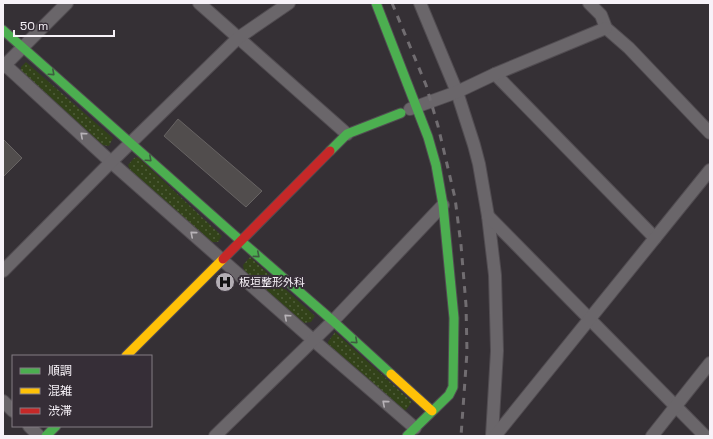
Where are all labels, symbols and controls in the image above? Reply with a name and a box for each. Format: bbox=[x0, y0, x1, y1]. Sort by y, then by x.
scale bar bbox=[14, 12, 114, 38]
text: 50 m bbox=[20, 18, 48, 34]
one-way arrow bbox=[47, 68, 55, 76]
one-way arrow bbox=[80, 133, 87, 140]
one-way arrow bbox=[145, 155, 152, 162]
one-way arrow bbox=[190, 231, 198, 238]
one-way arrow bbox=[252, 250, 260, 257]
hospital icon: 板垣整形外科 bbox=[214, 271, 236, 293]
place label: 板垣整形外科 bbox=[239, 275, 305, 289]
one-way arrow bbox=[285, 315, 292, 322]
one-way arrow bbox=[350, 336, 358, 343]
legend bbox=[12, 355, 152, 427]
text: 順調 bbox=[48, 363, 72, 379]
text: 混雑 bbox=[48, 383, 72, 399]
one-way arrow bbox=[383, 400, 390, 407]
text: 渋滞 bbox=[48, 403, 72, 419]

